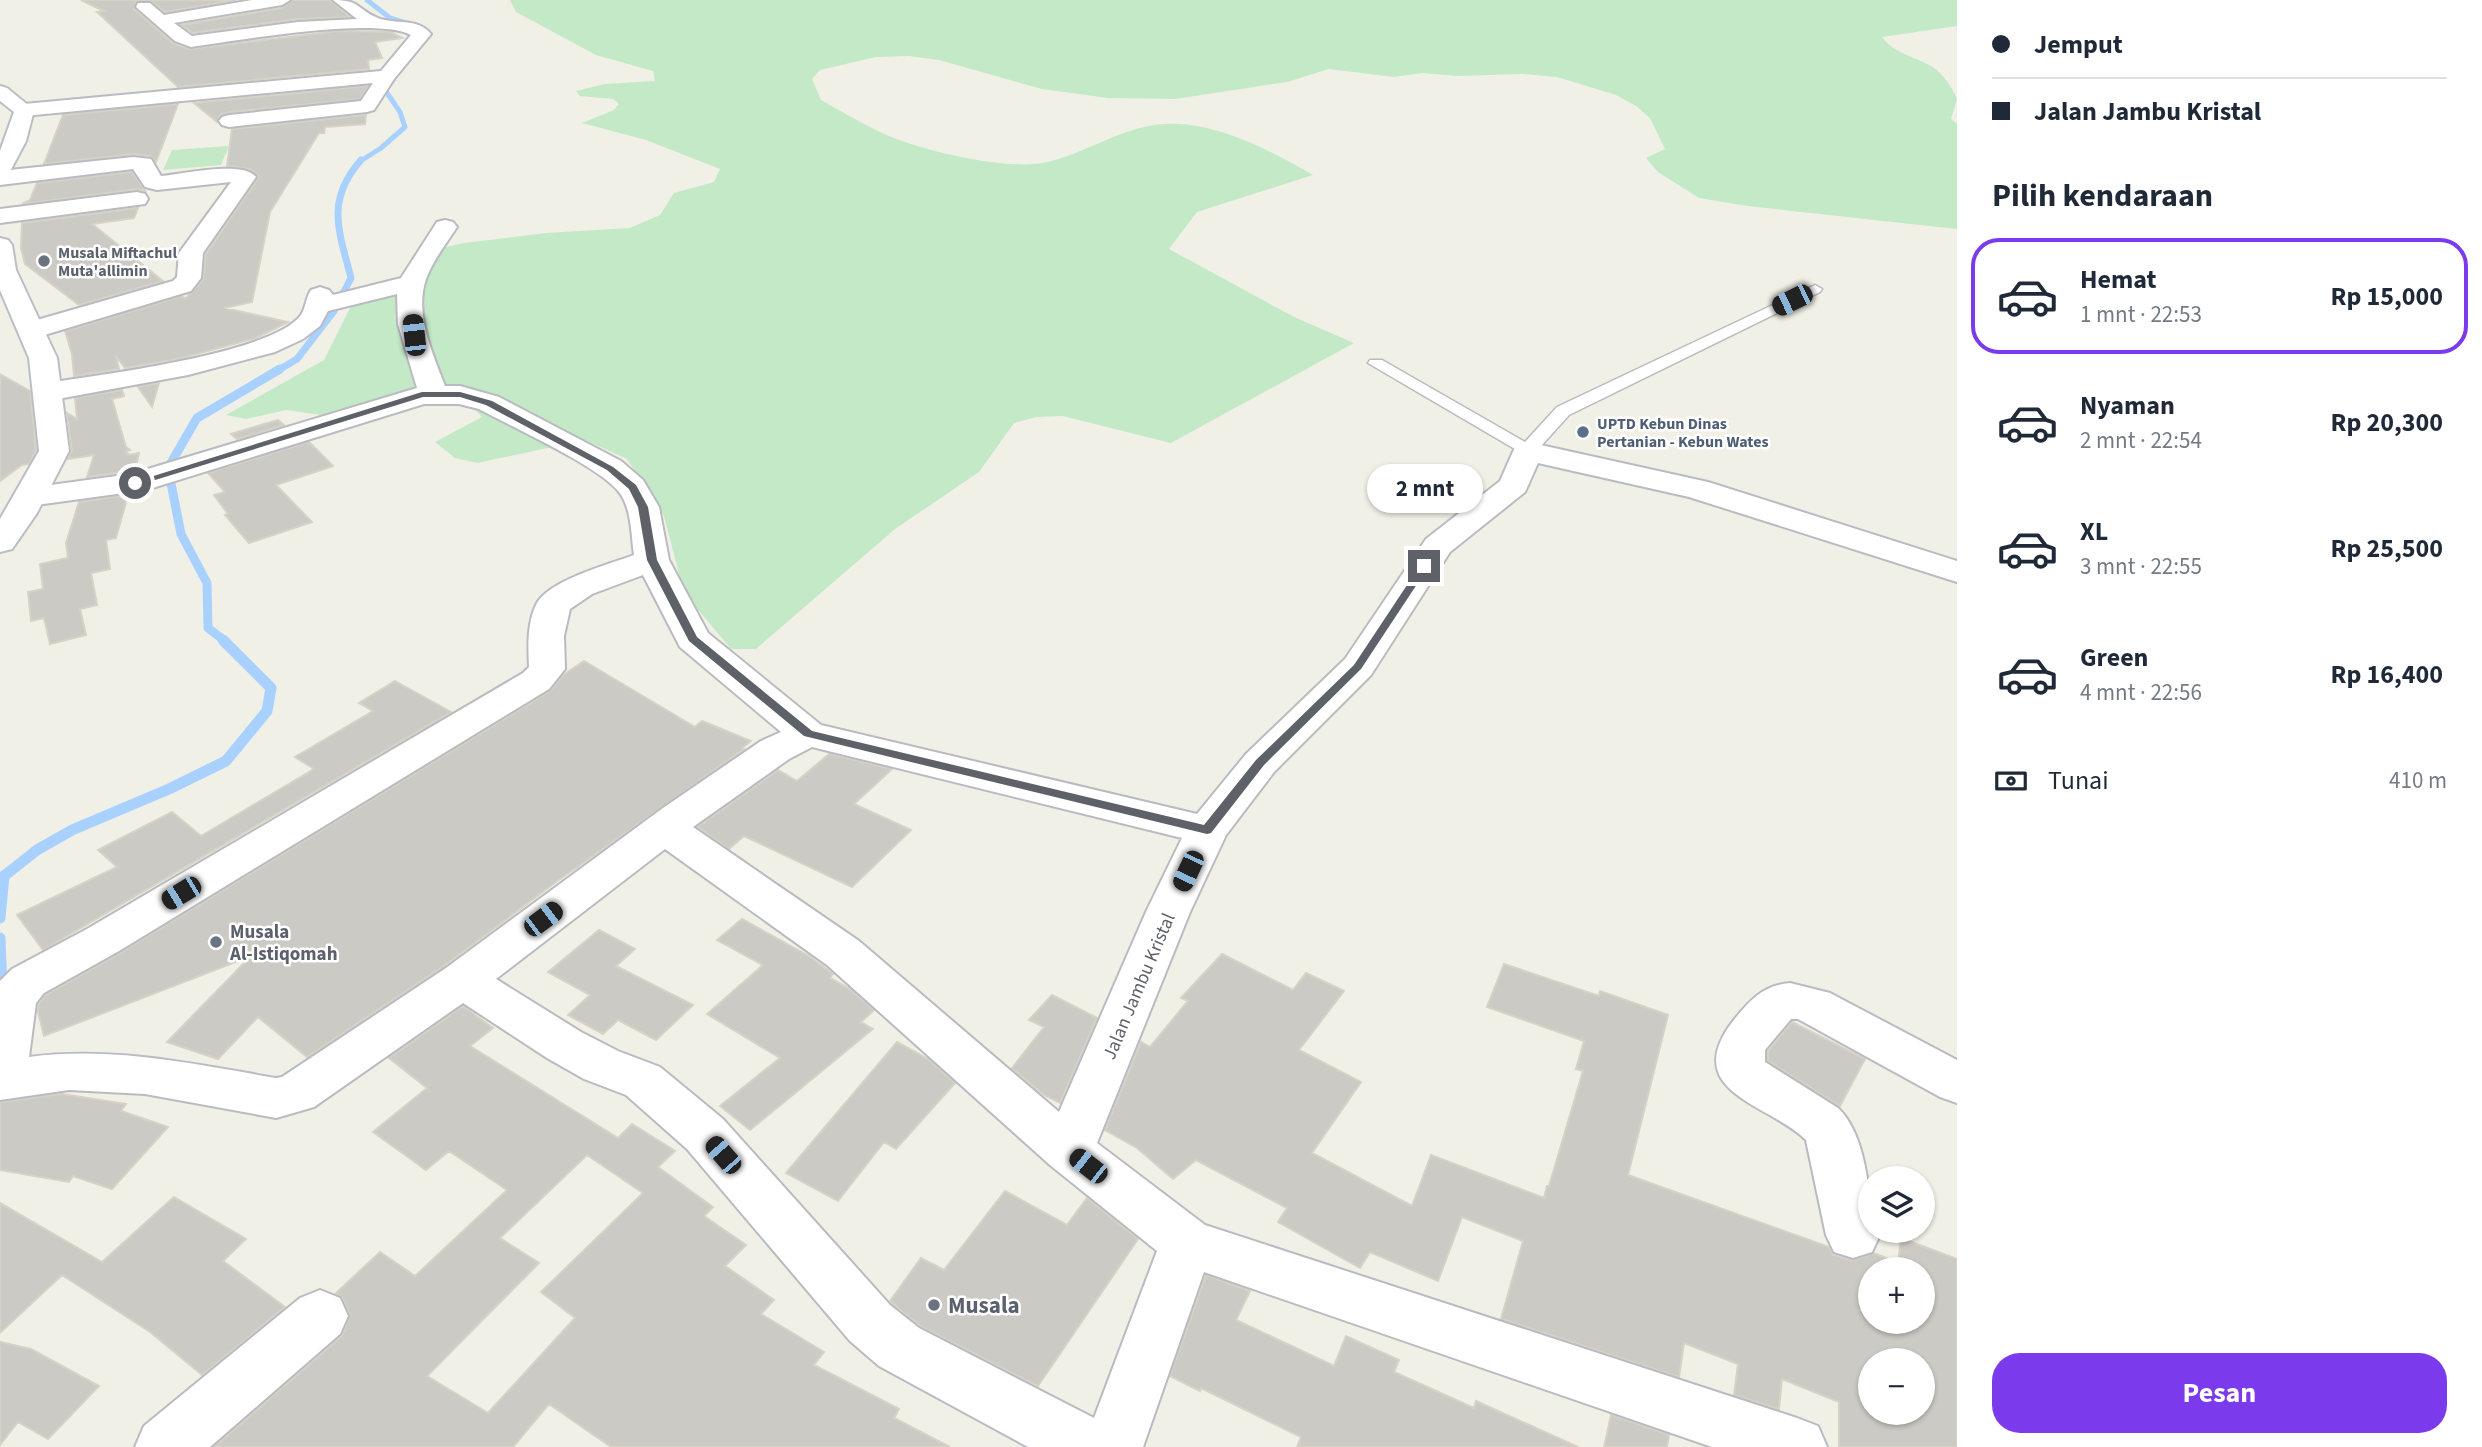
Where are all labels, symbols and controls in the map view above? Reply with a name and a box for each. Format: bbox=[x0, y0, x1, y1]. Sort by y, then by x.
text: Jemput bbox=[2034, 26, 2123, 63]
text: Jalan Jambu Kristal bbox=[2034, 93, 2261, 130]
text: Pilih kendaraan bbox=[1992, 173, 2213, 219]
place label: Musala Miftachul Muta'allimin bbox=[58, 242, 177, 282]
marker: Musala Miftachul Muta'allimin bbox=[36, 253, 52, 269]
text: Hemat bbox=[2080, 261, 2156, 298]
icon: car bbox=[1996, 265, 2059, 328]
text: Rp 15,000 bbox=[2331, 278, 2443, 315]
car bbox=[1769, 281, 1816, 319]
text: 1 mnt · 22:53 bbox=[2080, 298, 2202, 331]
car bbox=[402, 313, 427, 357]
text: Nyaman bbox=[2080, 387, 2175, 424]
icon: car bbox=[1996, 391, 2059, 454]
text: Rp 20,300 bbox=[2331, 404, 2443, 441]
place label: UPTD Kebun Dinas Pertanian - Kebun Wates bbox=[1597, 413, 1769, 453]
marker: UPTD Kebun Dinas Pertanian - Kebun Wates bbox=[1575, 424, 1591, 440]
text: 2 mnt · 22:54 bbox=[2080, 424, 2202, 457]
callout: 2 mnt bbox=[1366, 464, 1482, 514]
route start bbox=[119, 467, 151, 499]
text: 2 mnt bbox=[1396, 472, 1454, 505]
text: XL bbox=[2080, 513, 2108, 550]
icon: car bbox=[1996, 517, 2059, 580]
text: Rp 25,500 bbox=[2331, 530, 2443, 567]
route end bbox=[1408, 550, 1440, 582]
text: 3 mnt · 22:55 bbox=[2080, 550, 2202, 583]
text: Green bbox=[2080, 639, 2148, 676]
icon: car bbox=[1996, 643, 2059, 706]
text: Rp 16,400 bbox=[2331, 656, 2443, 693]
text: 4 mnt · 22:56 bbox=[2080, 676, 2202, 709]
icon: cash bbox=[1992, 762, 2030, 800]
text: Tunai bbox=[2048, 762, 2109, 799]
text: 410 m bbox=[2389, 764, 2447, 797]
car bbox=[1170, 848, 1207, 894]
car bbox=[158, 873, 205, 913]
car bbox=[520, 898, 567, 940]
street label: Jalan Jambu Kristal bbox=[1096, 909, 1182, 1064]
place label: Musala Al-Istiqomah bbox=[229, 919, 337, 968]
marker: Musala Al-Istiqomah bbox=[208, 934, 224, 950]
car bbox=[702, 1132, 745, 1178]
car bbox=[1065, 1145, 1112, 1187]
map controls bbox=[1858, 1166, 1935, 1425]
button: layers bbox=[1858, 1166, 1935, 1243]
button: + bbox=[1858, 1257, 1935, 1334]
place label: Musala bbox=[948, 1289, 1020, 1322]
marker: Musala bbox=[926, 1297, 942, 1313]
button: − bbox=[1858, 1348, 1935, 1425]
button: Pesan bbox=[1992, 1353, 2447, 1433]

